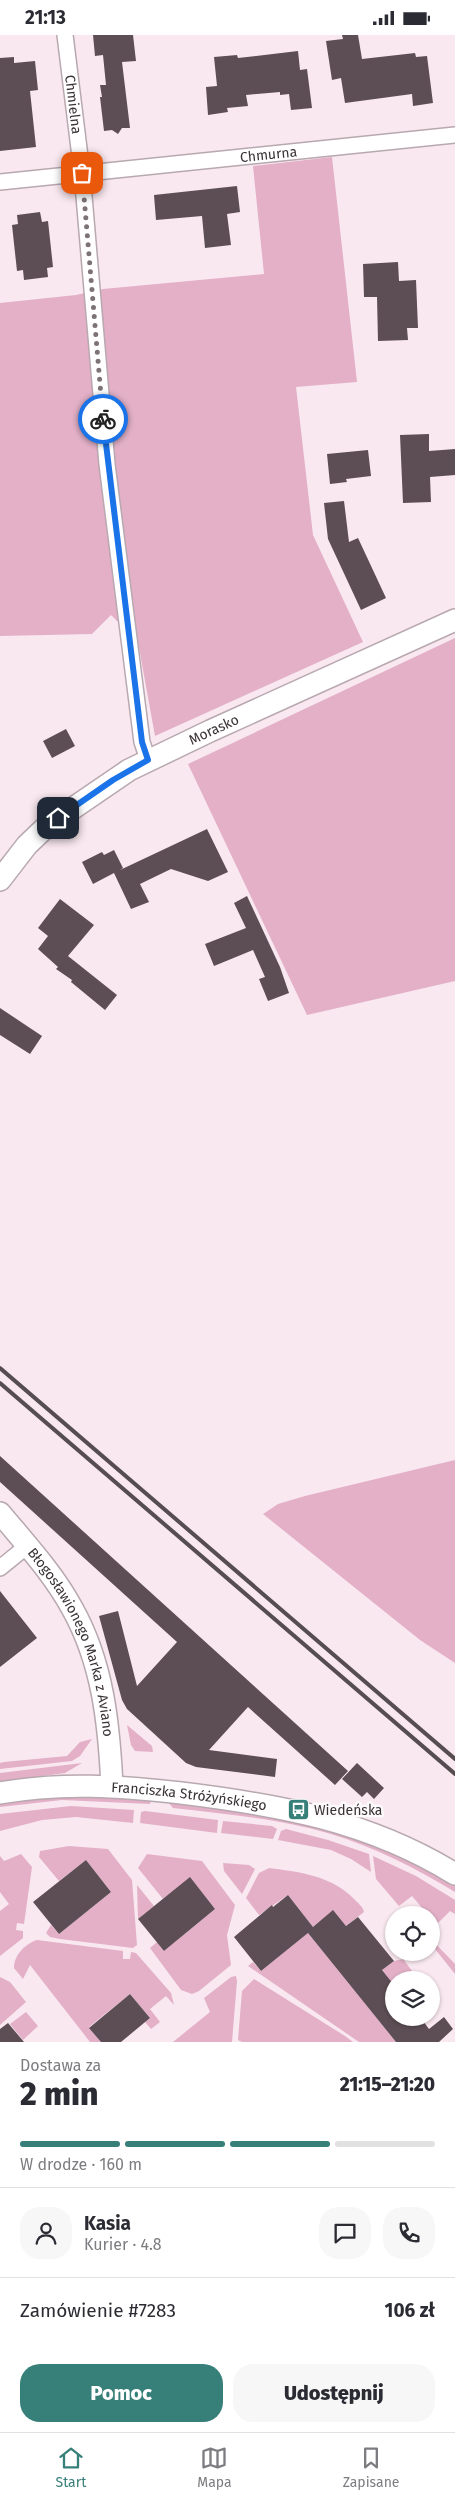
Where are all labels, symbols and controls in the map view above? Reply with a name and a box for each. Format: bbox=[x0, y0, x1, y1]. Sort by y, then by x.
text: 21:13 bbox=[25, 6, 66, 29]
street label: Chmielna bbox=[61, 74, 85, 135]
street label: Chmurna bbox=[239, 143, 298, 166]
pin bbox=[61, 152, 103, 194]
icon: bag bbox=[68, 159, 96, 187]
courier bbox=[78, 394, 128, 444]
icon: bike bbox=[89, 405, 117, 433]
street label: Morasko bbox=[186, 711, 242, 749]
pin bbox=[37, 797, 79, 839]
icon: home bbox=[44, 804, 72, 832]
street label: Błogosławionego Marka z Aviano bbox=[24, 1544, 117, 1738]
street label: Franciszka Stróżyńskiego bbox=[111, 1779, 268, 1814]
bus stop icon: Wiedeńska bbox=[286, 1798, 310, 1822]
place label: Wiedeńska bbox=[314, 1802, 382, 1819]
map controls bbox=[385, 1906, 440, 2026]
button: locate bbox=[385, 1906, 440, 1961]
button: layers bbox=[385, 1971, 440, 2026]
text: Dostawa za bbox=[20, 2056, 101, 2075]
text: 21:15–21:20 bbox=[340, 2073, 435, 2096]
text: 2 min bbox=[20, 2075, 98, 2113]
text: W drodze · 160 m bbox=[20, 2155, 142, 2174]
button: person bbox=[20, 2207, 72, 2259]
button: chat bbox=[319, 2207, 371, 2259]
button: phone bbox=[383, 2207, 435, 2259]
text: Kasia bbox=[84, 2212, 131, 2235]
text: Kurier · 4.8 bbox=[84, 2235, 162, 2254]
text: Zamówienie #7283 bbox=[20, 2299, 176, 2322]
text: 106 zł bbox=[385, 2299, 435, 2322]
button: Pomoc bbox=[20, 2364, 223, 2422]
button: Udostępnij bbox=[233, 2364, 435, 2422]
tab: Start bbox=[56, 2444, 86, 2491]
tab: Mapa bbox=[197, 2444, 232, 2491]
tab: Zapisane bbox=[343, 2444, 399, 2491]

